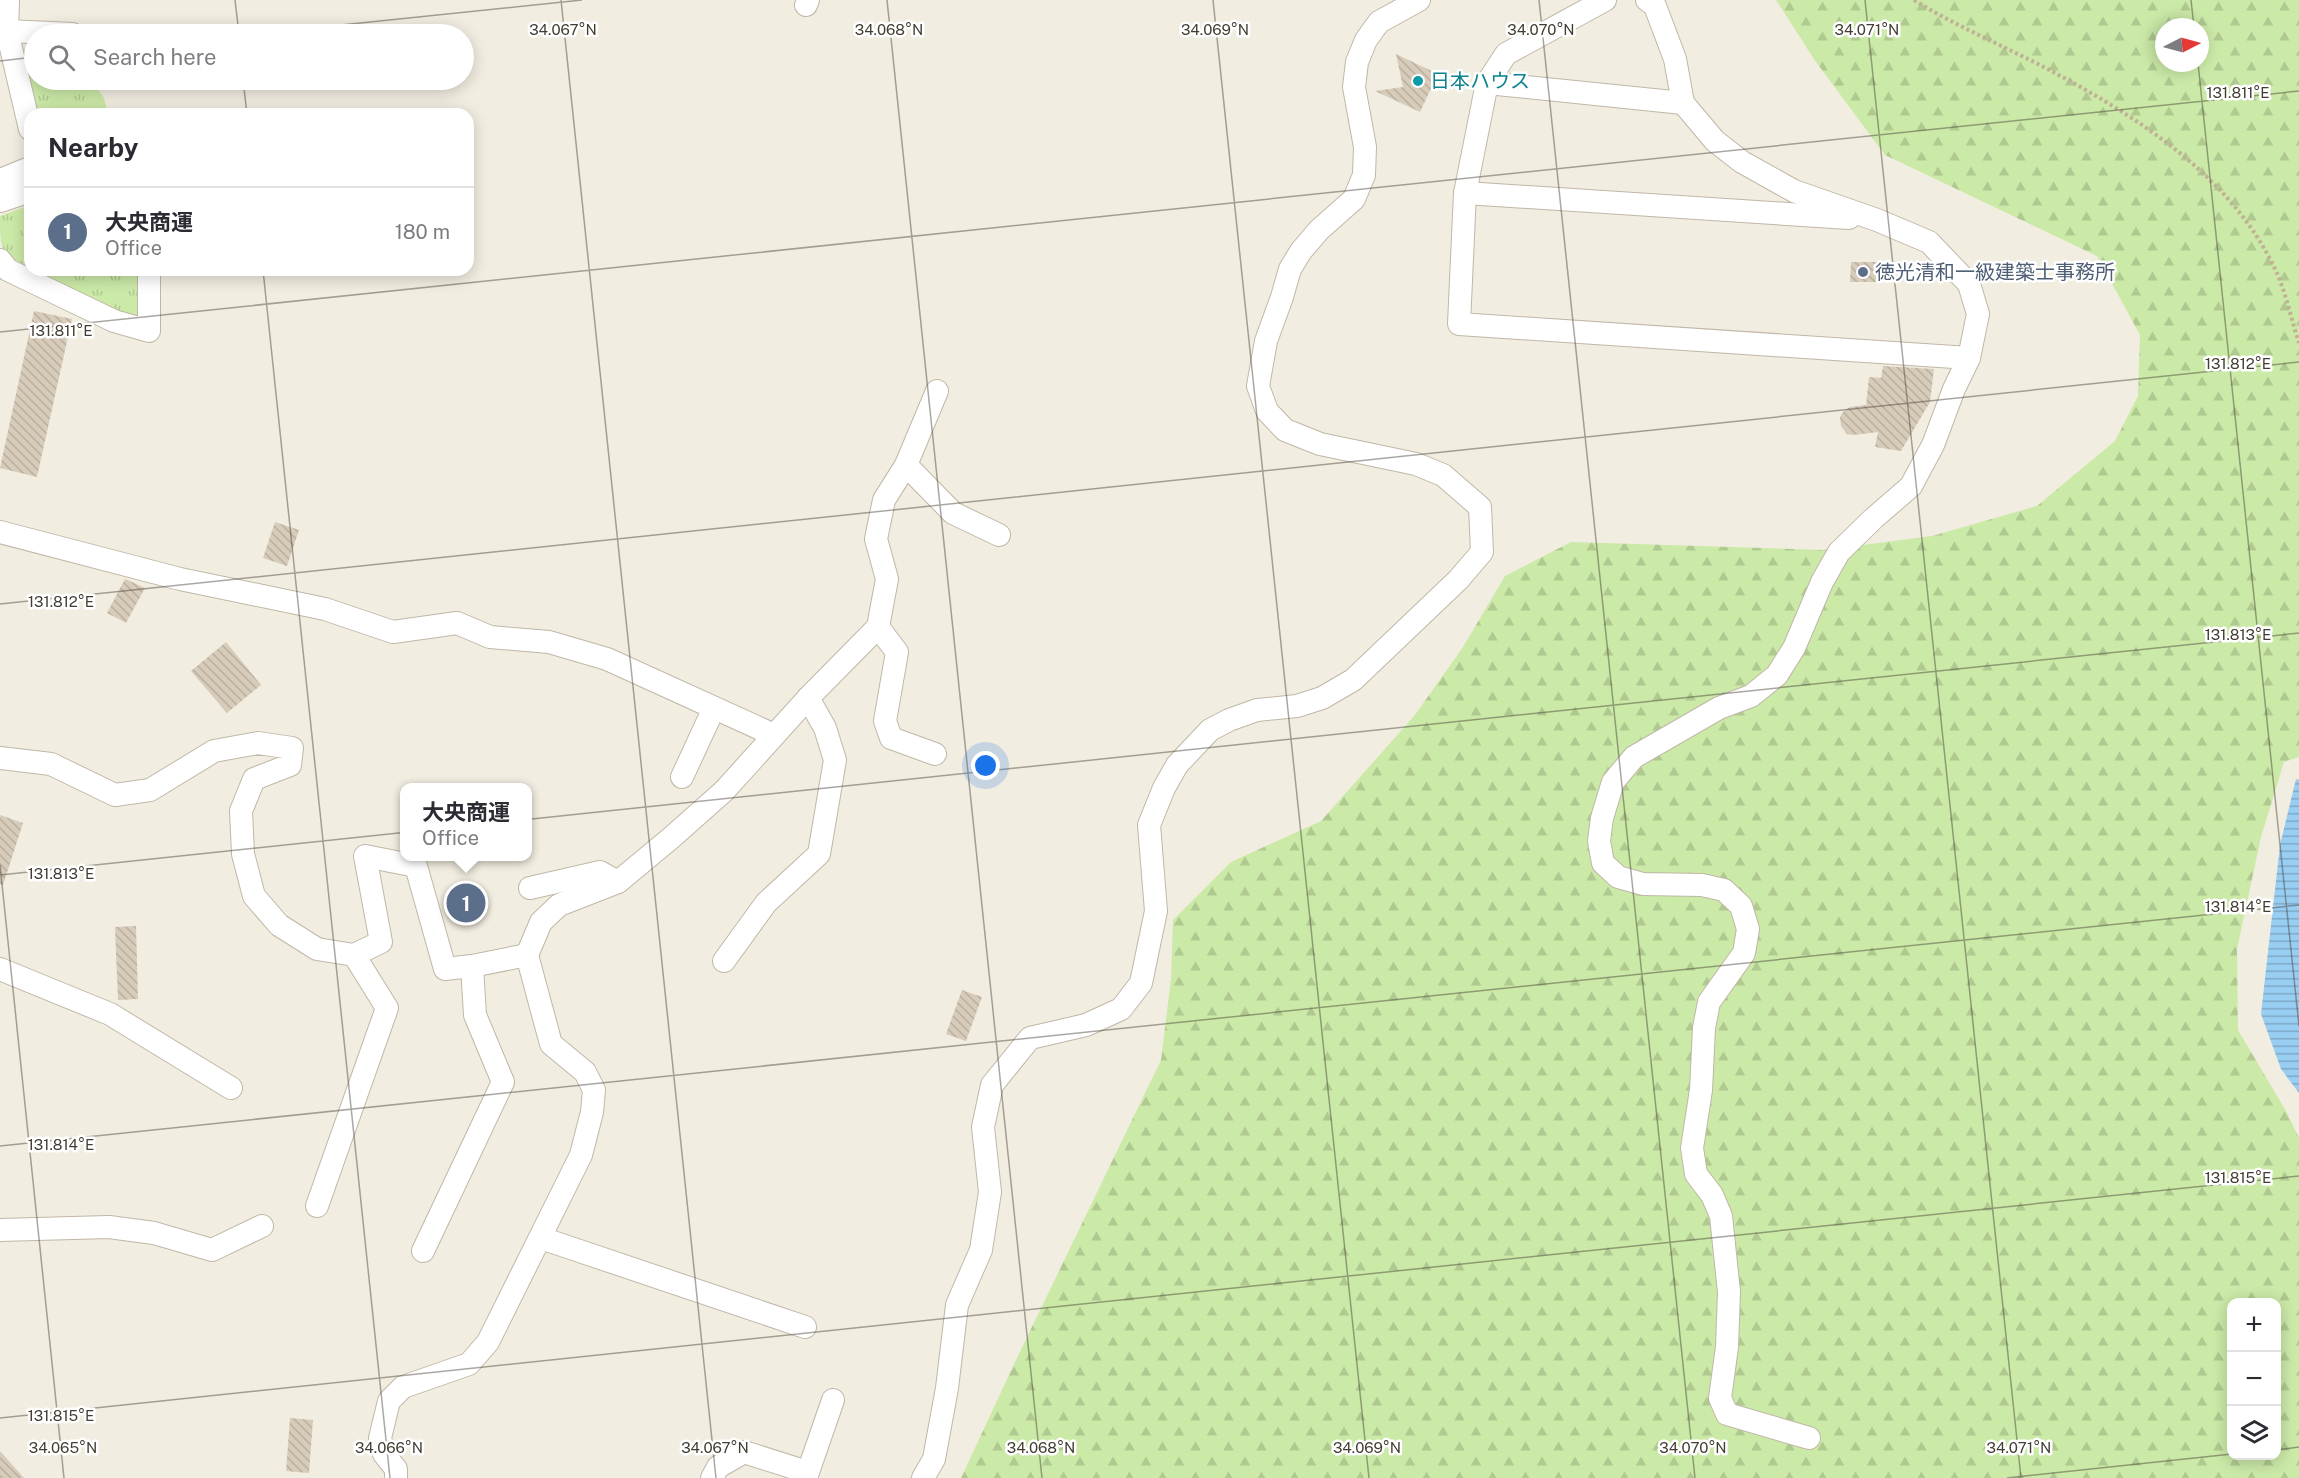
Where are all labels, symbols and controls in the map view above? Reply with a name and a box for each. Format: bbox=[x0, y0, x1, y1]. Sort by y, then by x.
north arrow bbox=[2155, 18, 2209, 72]
text: 34.067°N bbox=[529, 21, 597, 38]
text: 34.068°N bbox=[855, 21, 923, 38]
text: 34.069°N bbox=[1181, 21, 1249, 38]
text: 34.070°N bbox=[1507, 21, 1575, 38]
text: 34.071°N bbox=[1835, 21, 1899, 38]
search box bbox=[24, 24, 474, 90]
icon: search bbox=[45, 41, 78, 74]
text: Search here bbox=[93, 44, 217, 70]
place label: 日本ハウス bbox=[1430, 69, 1530, 93]
marker: 日本ハウス bbox=[1411, 74, 1425, 88]
text: 131.811°E bbox=[2206, 84, 2270, 101]
text: Nearby bbox=[48, 132, 138, 163]
text: 大央商運 bbox=[105, 209, 193, 235]
text: 1 bbox=[63, 220, 72, 244]
text: 180 m bbox=[395, 220, 450, 244]
text: Office bbox=[105, 236, 162, 260]
place label: 徳光清和一級建築士事務所 bbox=[1875, 260, 2115, 284]
marker: 徳光清和一級建築士事務所 bbox=[1856, 265, 1870, 279]
text: 131.811°E bbox=[29, 322, 93, 339]
text: 131.812°E bbox=[2205, 355, 2271, 372]
text: 131.812°E bbox=[28, 593, 94, 610]
text: 131.813°E bbox=[2205, 626, 2271, 643]
your location bbox=[971, 751, 1000, 780]
popup bbox=[400, 783, 532, 861]
text: 大央商運 bbox=[422, 799, 510, 825]
text: Office bbox=[422, 826, 479, 850]
text: 131.813°E bbox=[28, 865, 94, 882]
pin: 1 bbox=[446, 880, 486, 926]
text: 131.814°E bbox=[2205, 898, 2271, 915]
text: 131.814°E bbox=[28, 1136, 94, 1153]
text: 131.815°E bbox=[2205, 1169, 2271, 1186]
map controls bbox=[2227, 1298, 2281, 1460]
button: + bbox=[2227, 1298, 2281, 1352]
button: − bbox=[2227, 1352, 2281, 1406]
button: layers bbox=[2227, 1406, 2281, 1460]
text: 131.815°E bbox=[28, 1407, 94, 1424]
text: 34.065°N bbox=[29, 1439, 97, 1456]
text: 34.066°N bbox=[355, 1439, 423, 1456]
text: 34.067°N bbox=[681, 1439, 749, 1456]
text: 34.068°N bbox=[1007, 1439, 1075, 1456]
text: 34.069°N bbox=[1333, 1439, 1401, 1456]
text: 34.070°N bbox=[1659, 1439, 1727, 1456]
text: 34.071°N bbox=[1987, 1439, 2051, 1456]

